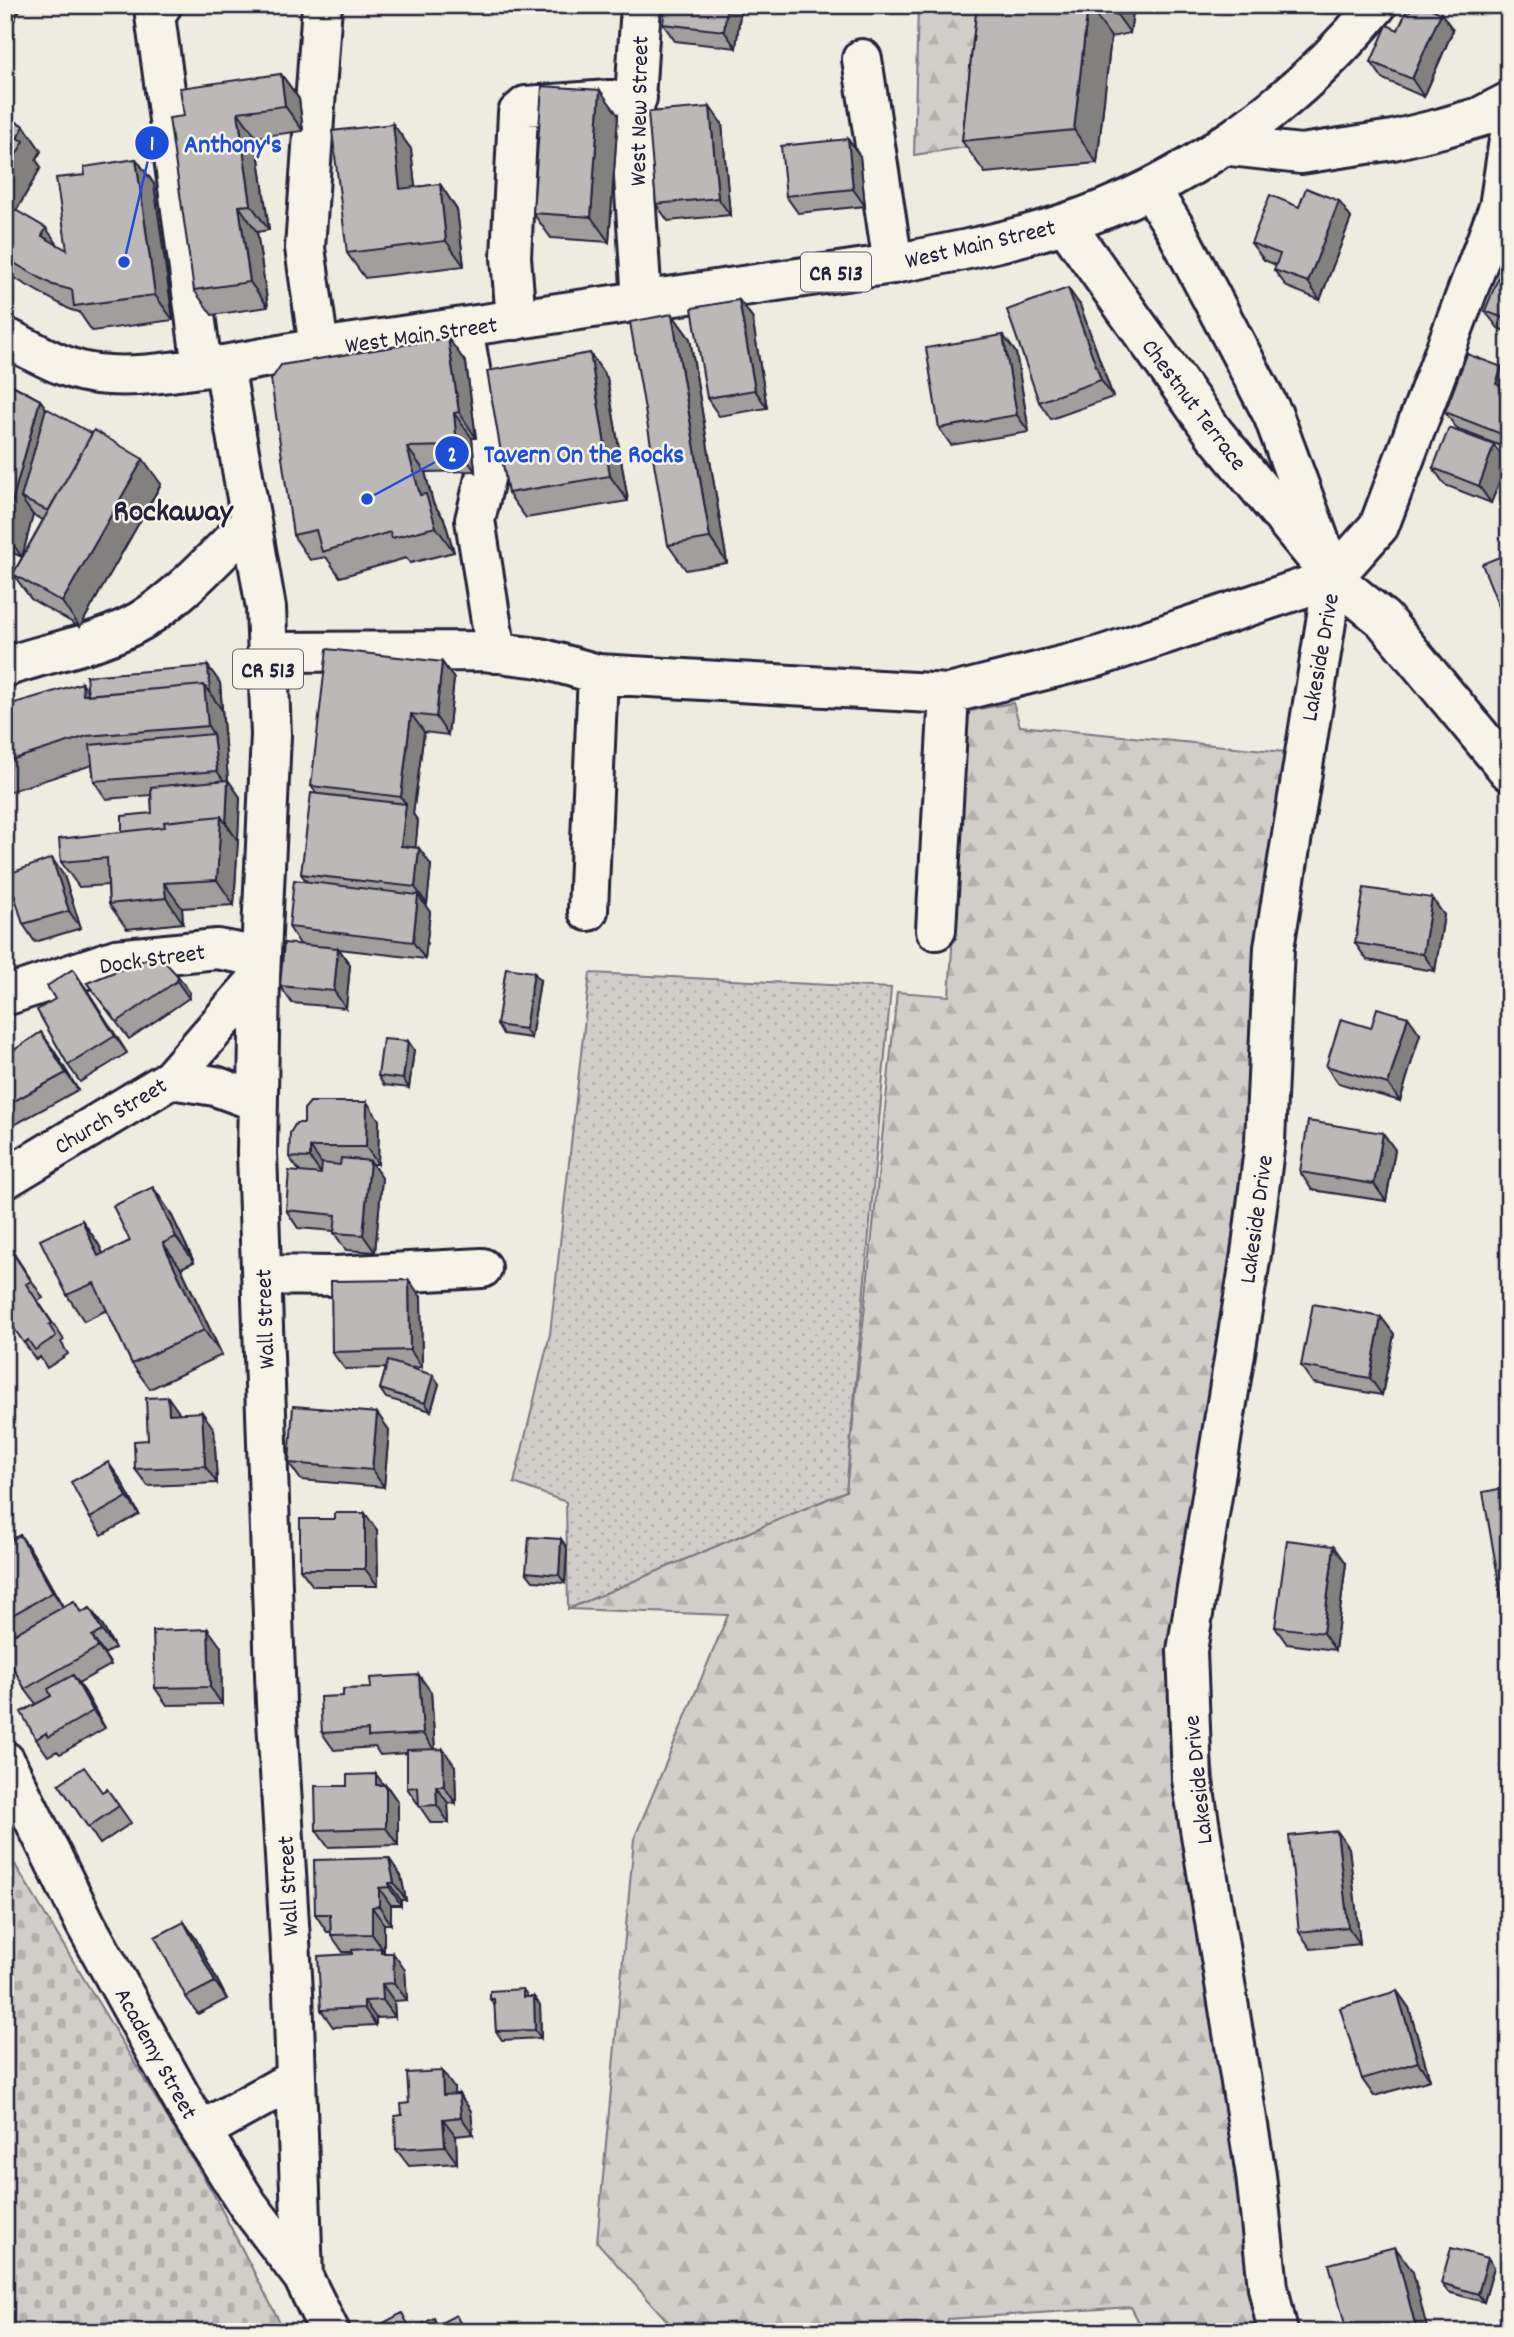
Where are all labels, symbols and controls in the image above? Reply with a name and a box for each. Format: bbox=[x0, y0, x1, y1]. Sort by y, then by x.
street label: West New Street bbox=[623, 35, 659, 187]
callout: Anthony's bbox=[135, 119, 296, 166]
text: Anthony's bbox=[184, 128, 282, 165]
text: 1 bbox=[150, 131, 154, 161]
street label: West Main Street bbox=[902, 212, 1059, 280]
road number: CR 513 bbox=[801, 252, 871, 292]
street label: West Main Street bbox=[343, 309, 500, 364]
street label: Chestnut Terrace bbox=[1132, 333, 1254, 479]
callout: Tavern On the Rocks bbox=[434, 430, 698, 477]
text: Tavern On the Rocks bbox=[484, 438, 684, 475]
text: 2 bbox=[447, 442, 457, 472]
district label: Rockaway bbox=[113, 491, 234, 537]
street label: Lakeside Drive bbox=[1294, 591, 1350, 724]
road number: CR 513 bbox=[233, 650, 303, 688]
street label: Dock Street bbox=[97, 937, 208, 985]
street label: Church Street bbox=[49, 1070, 175, 1165]
street label: Lakeside Drive bbox=[1232, 1153, 1284, 1286]
street label: Wall Street bbox=[248, 1268, 286, 1370]
street label: Lakeside Drive bbox=[1176, 1713, 1224, 1846]
street label: Wall Street bbox=[270, 1835, 310, 1937]
street label: Academy Street bbox=[104, 1982, 205, 2127]

